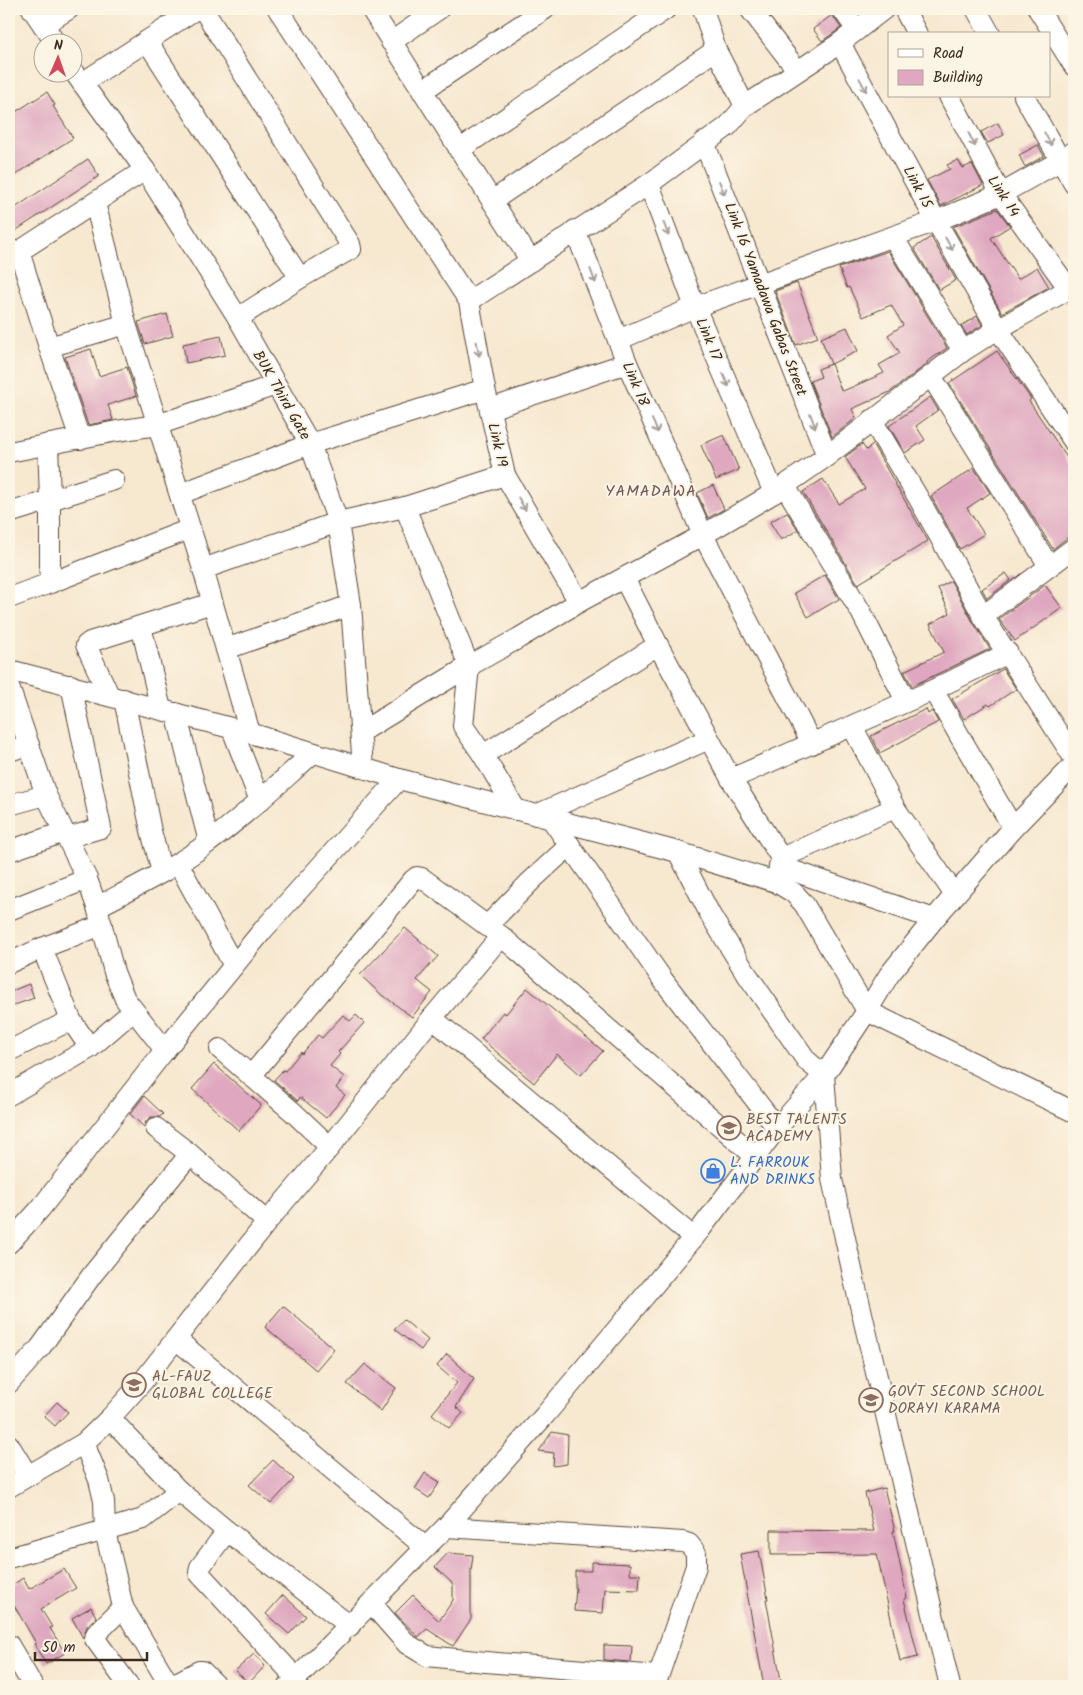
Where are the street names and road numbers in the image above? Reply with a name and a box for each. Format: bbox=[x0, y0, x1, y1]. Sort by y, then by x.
street label: Link 15 bbox=[896, 162, 939, 214]
street label: Link 14 bbox=[981, 171, 1026, 222]
street label: Link 16 Yamadawa Gabas Street bbox=[717, 199, 813, 400]
street label: Link 17 bbox=[688, 314, 728, 366]
street label: BUK Third Gate bbox=[246, 346, 317, 445]
street label: Link 18 bbox=[615, 358, 656, 411]
street label: Link 19 bbox=[480, 421, 514, 470]

